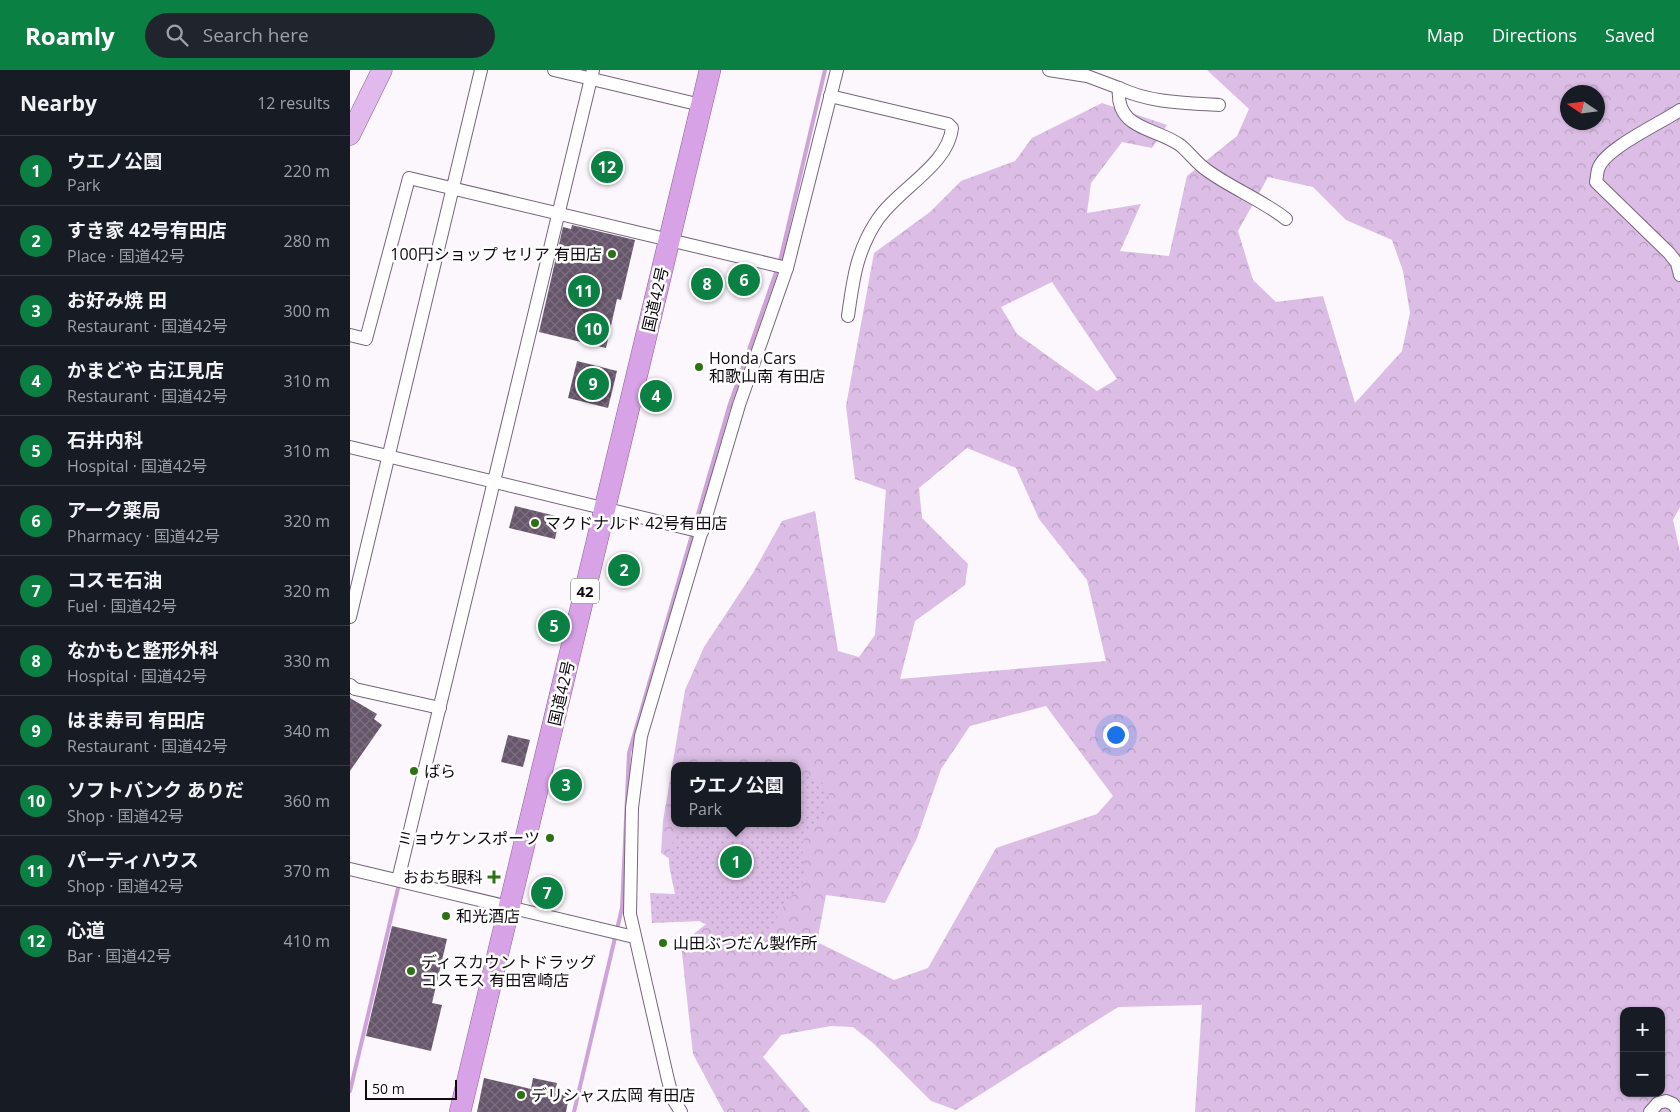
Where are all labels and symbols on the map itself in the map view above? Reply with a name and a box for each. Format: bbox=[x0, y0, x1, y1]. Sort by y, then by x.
north arrow bbox=[1560, 85, 1605, 130]
pin: 12 bbox=[591, 148, 623, 186]
place label: 100円ショップ セリア 有田店 bbox=[390, 243, 602, 265]
marker: 100円ショップ セリア 有田店 bbox=[606, 248, 618, 260]
pin: 6 bbox=[728, 261, 760, 299]
street label: 国道42号 bbox=[637, 264, 673, 334]
pin: 8 bbox=[691, 265, 723, 303]
pin: 11 bbox=[568, 272, 600, 310]
pin: 10 bbox=[577, 310, 609, 348]
place label: Honda Cars 和歌山南 有田店 bbox=[709, 347, 825, 387]
marker: Honda Cars 和歌山南 有田店 bbox=[693, 361, 705, 373]
pin: 9 bbox=[577, 365, 609, 403]
pin: 4 bbox=[640, 377, 672, 415]
place label: マクドナルド 42号有田店 bbox=[545, 512, 727, 534]
marker: マクドナルド 42号有田店 bbox=[529, 517, 541, 529]
pin: 2 bbox=[608, 551, 640, 589]
road number: 42 bbox=[571, 578, 599, 604]
pin: 5 bbox=[538, 607, 570, 645]
street label: 国道42号 bbox=[543, 658, 579, 728]
your location bbox=[1103, 722, 1129, 748]
place label: ばら bbox=[424, 760, 456, 782]
marker: ばら bbox=[408, 765, 420, 777]
pin: 3 bbox=[550, 766, 582, 804]
place label: ミョウケンスポーツ bbox=[397, 827, 540, 849]
marker: ミョウケンスポーツ bbox=[544, 832, 556, 844]
pin: 1 bbox=[720, 843, 752, 881]
place label: おおち眼科 bbox=[403, 866, 483, 888]
marker: おおち眼科 bbox=[487, 870, 501, 884]
pin: 7 bbox=[531, 874, 563, 912]
place label: 和光酒店 bbox=[456, 905, 520, 927]
marker: 和光酒店 bbox=[440, 910, 452, 922]
place label: 山田ぶつだん製作所 bbox=[673, 932, 817, 954]
marker: 山田ぶつだん製作所 bbox=[657, 937, 669, 949]
place label: ディスカウントドラッグ コスモス 有田宮崎店 bbox=[421, 951, 596, 991]
marker: ディスカウントドラッグ コスモス 有田宮崎店 bbox=[405, 965, 417, 977]
scale bar bbox=[365, 1077, 458, 1100]
place label: デリシャス広岡 有田店 bbox=[531, 1084, 695, 1106]
marker: デリシャス広岡 有田店 bbox=[515, 1089, 527, 1101]

